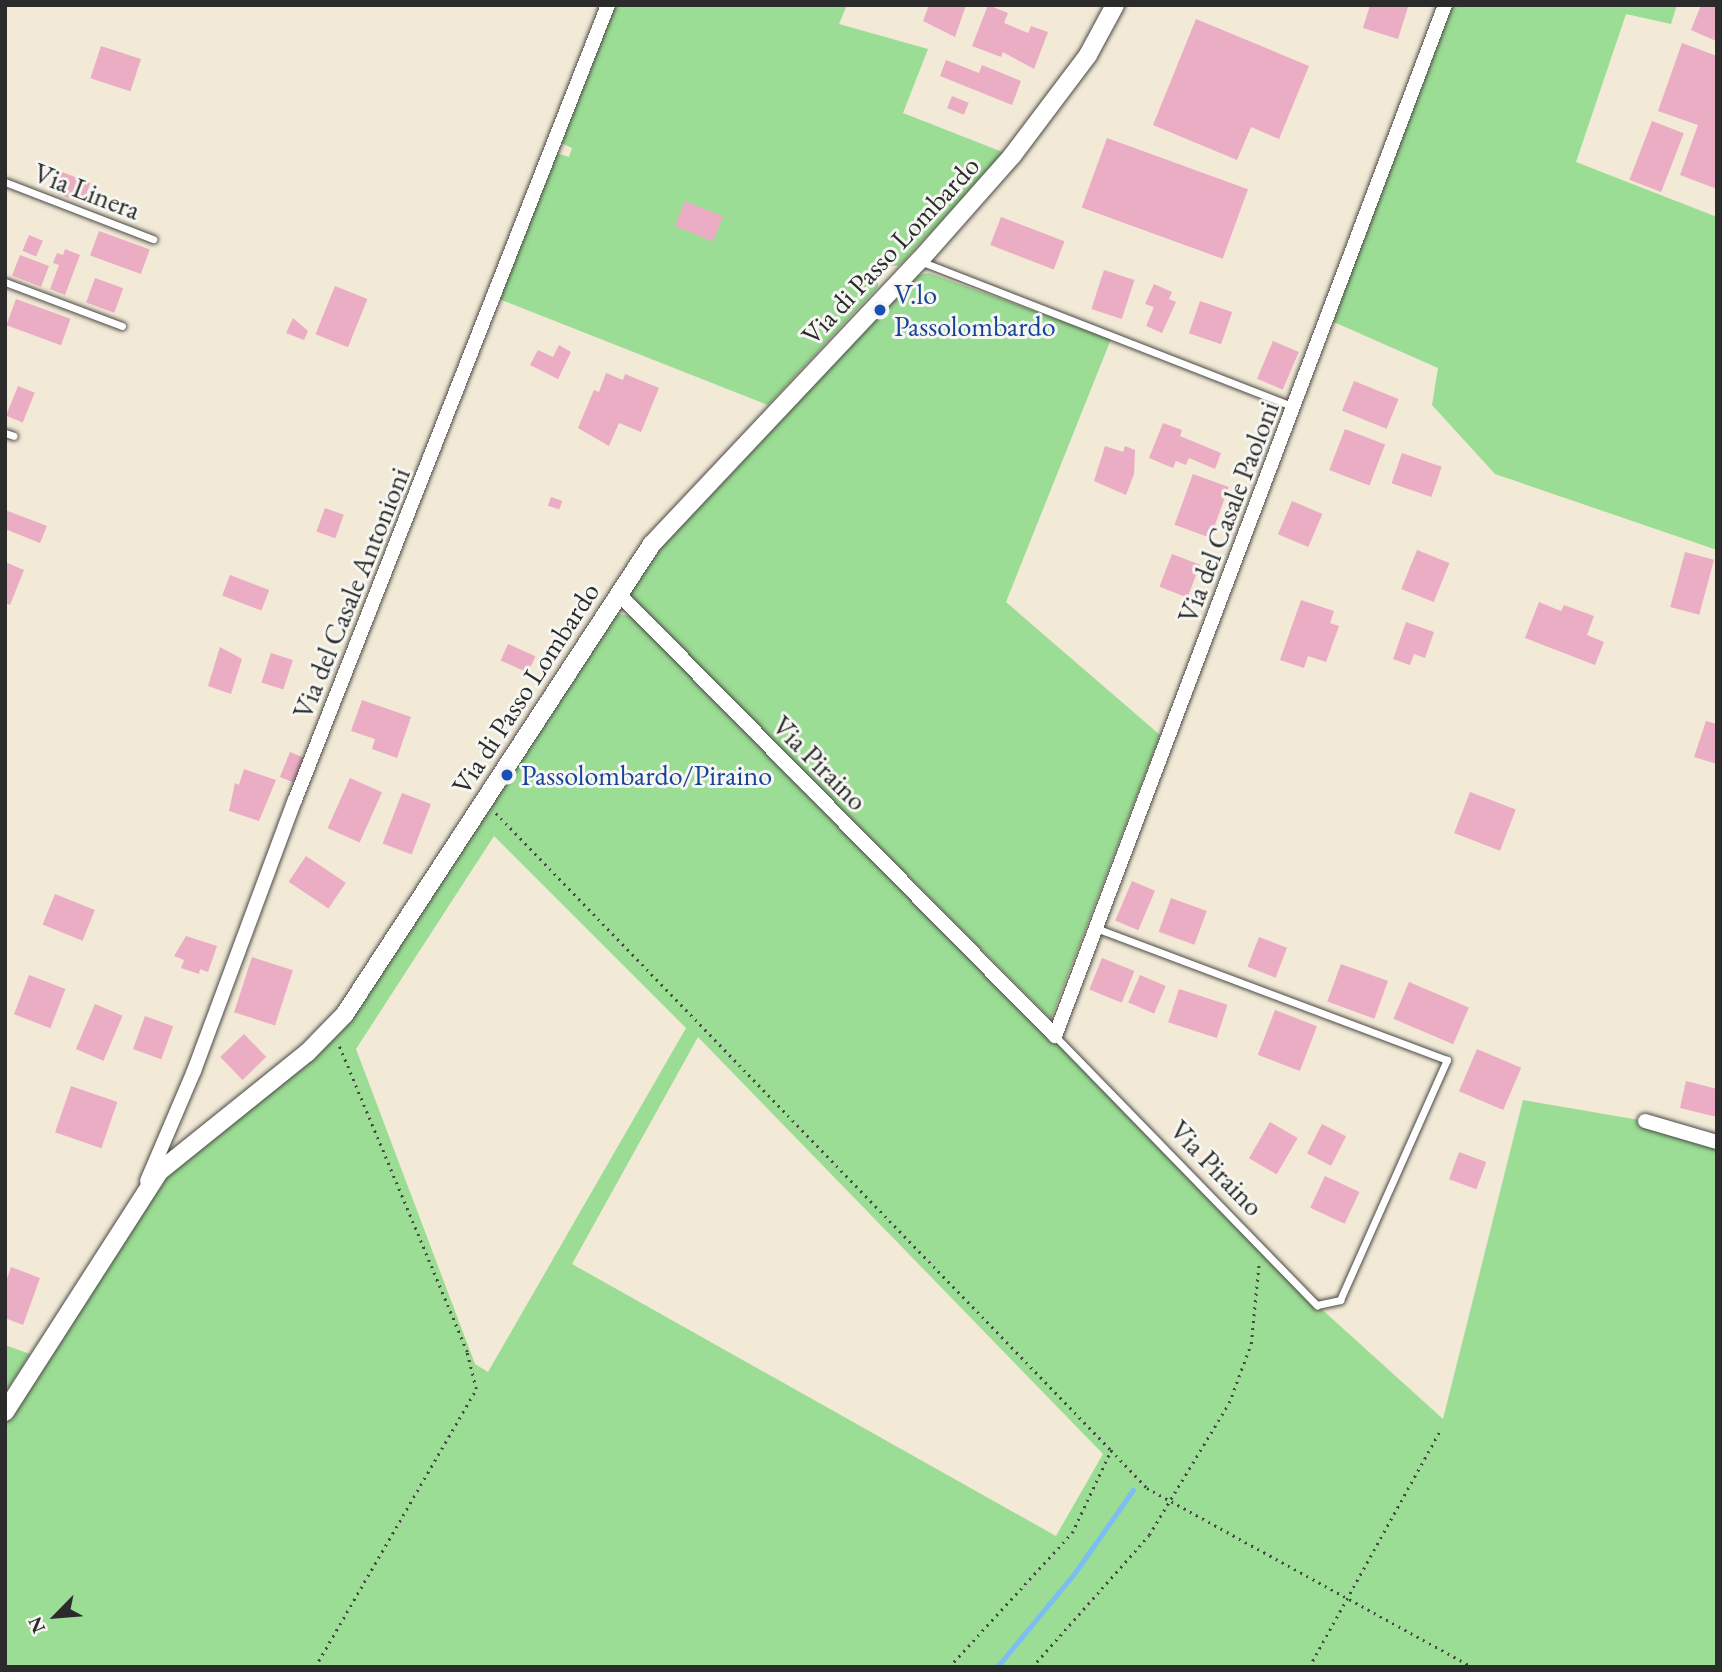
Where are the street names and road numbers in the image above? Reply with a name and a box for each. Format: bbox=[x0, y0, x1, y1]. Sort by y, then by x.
street label: Via di Passo Lombardo bbox=[794, 149, 986, 351]
street label: Via Linera bbox=[29, 155, 145, 227]
street label: Via del Casale Paoloni bbox=[1170, 396, 1286, 628]
street label: Via del Casale Antonioni bbox=[285, 463, 417, 723]
street label: Via di Passo Lombardo bbox=[444, 576, 606, 800]
street label: Via Piraino bbox=[766, 709, 874, 817]
street label: Via Piraino bbox=[1163, 1113, 1271, 1223]

